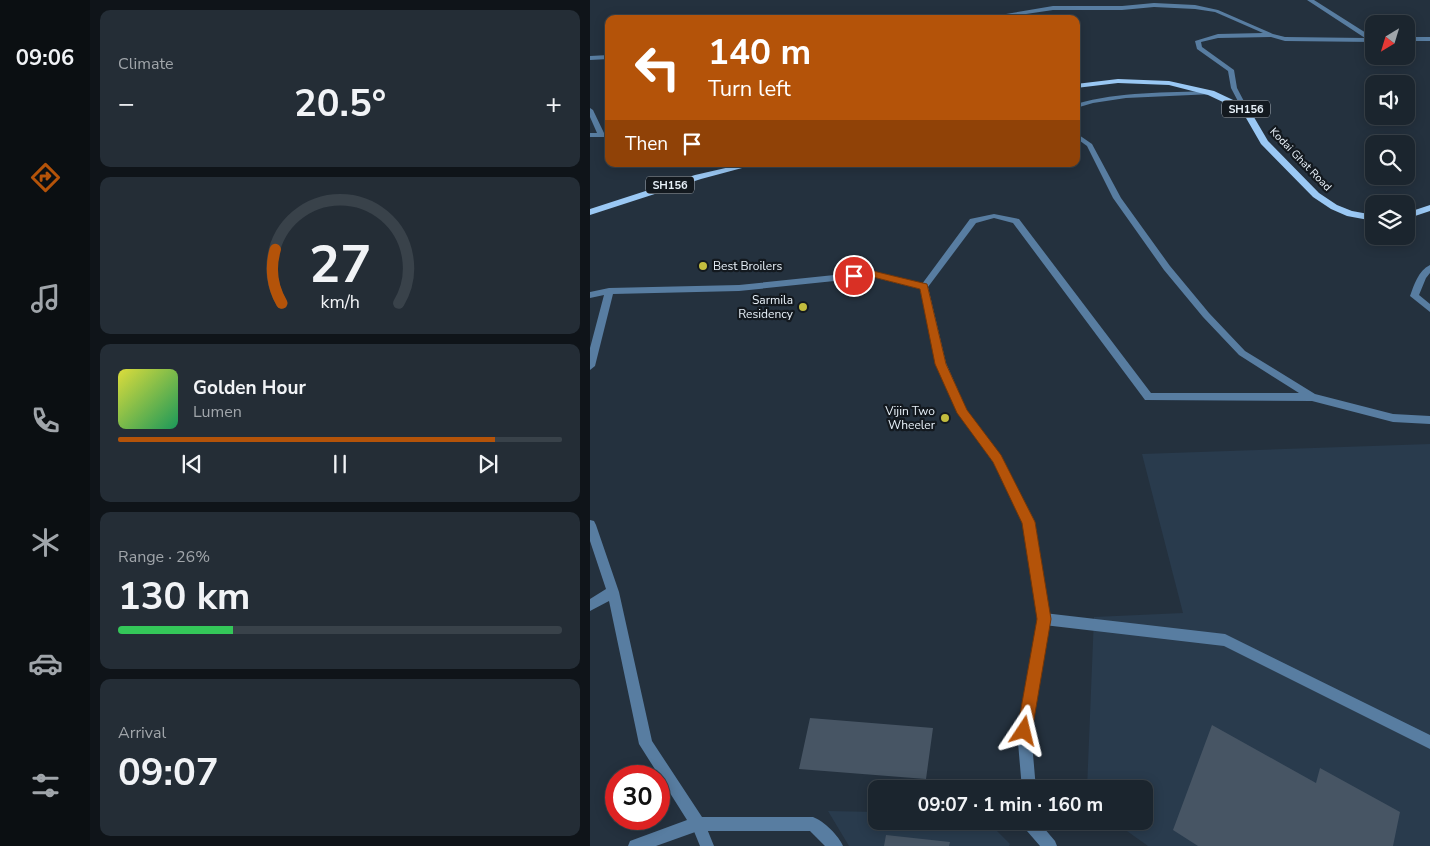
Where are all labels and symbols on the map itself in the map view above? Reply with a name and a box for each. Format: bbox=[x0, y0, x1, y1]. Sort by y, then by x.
north arrow bbox=[1365, 15, 1415, 65]
road number: SH156 bbox=[1222, 100, 1270, 118]
street label: Kodai Ghat Road bbox=[1266, 124, 1335, 194]
road number: SH156 bbox=[646, 176, 694, 194]
pin bbox=[833, 255, 875, 297]
place label: Best Broilers bbox=[713, 258, 782, 274]
marker: Best Broilers bbox=[697, 260, 709, 272]
place label: Sarmila Residency bbox=[738, 292, 794, 322]
marker: Sarmila Residency bbox=[797, 301, 809, 313]
place label: Vijin Two Wheeler bbox=[884, 403, 936, 433]
marker: Vijin Two Wheeler bbox=[939, 412, 951, 424]
position arrow bbox=[997, 704, 1049, 756]
speed limit sign: 30 bbox=[605, 765, 670, 830]

